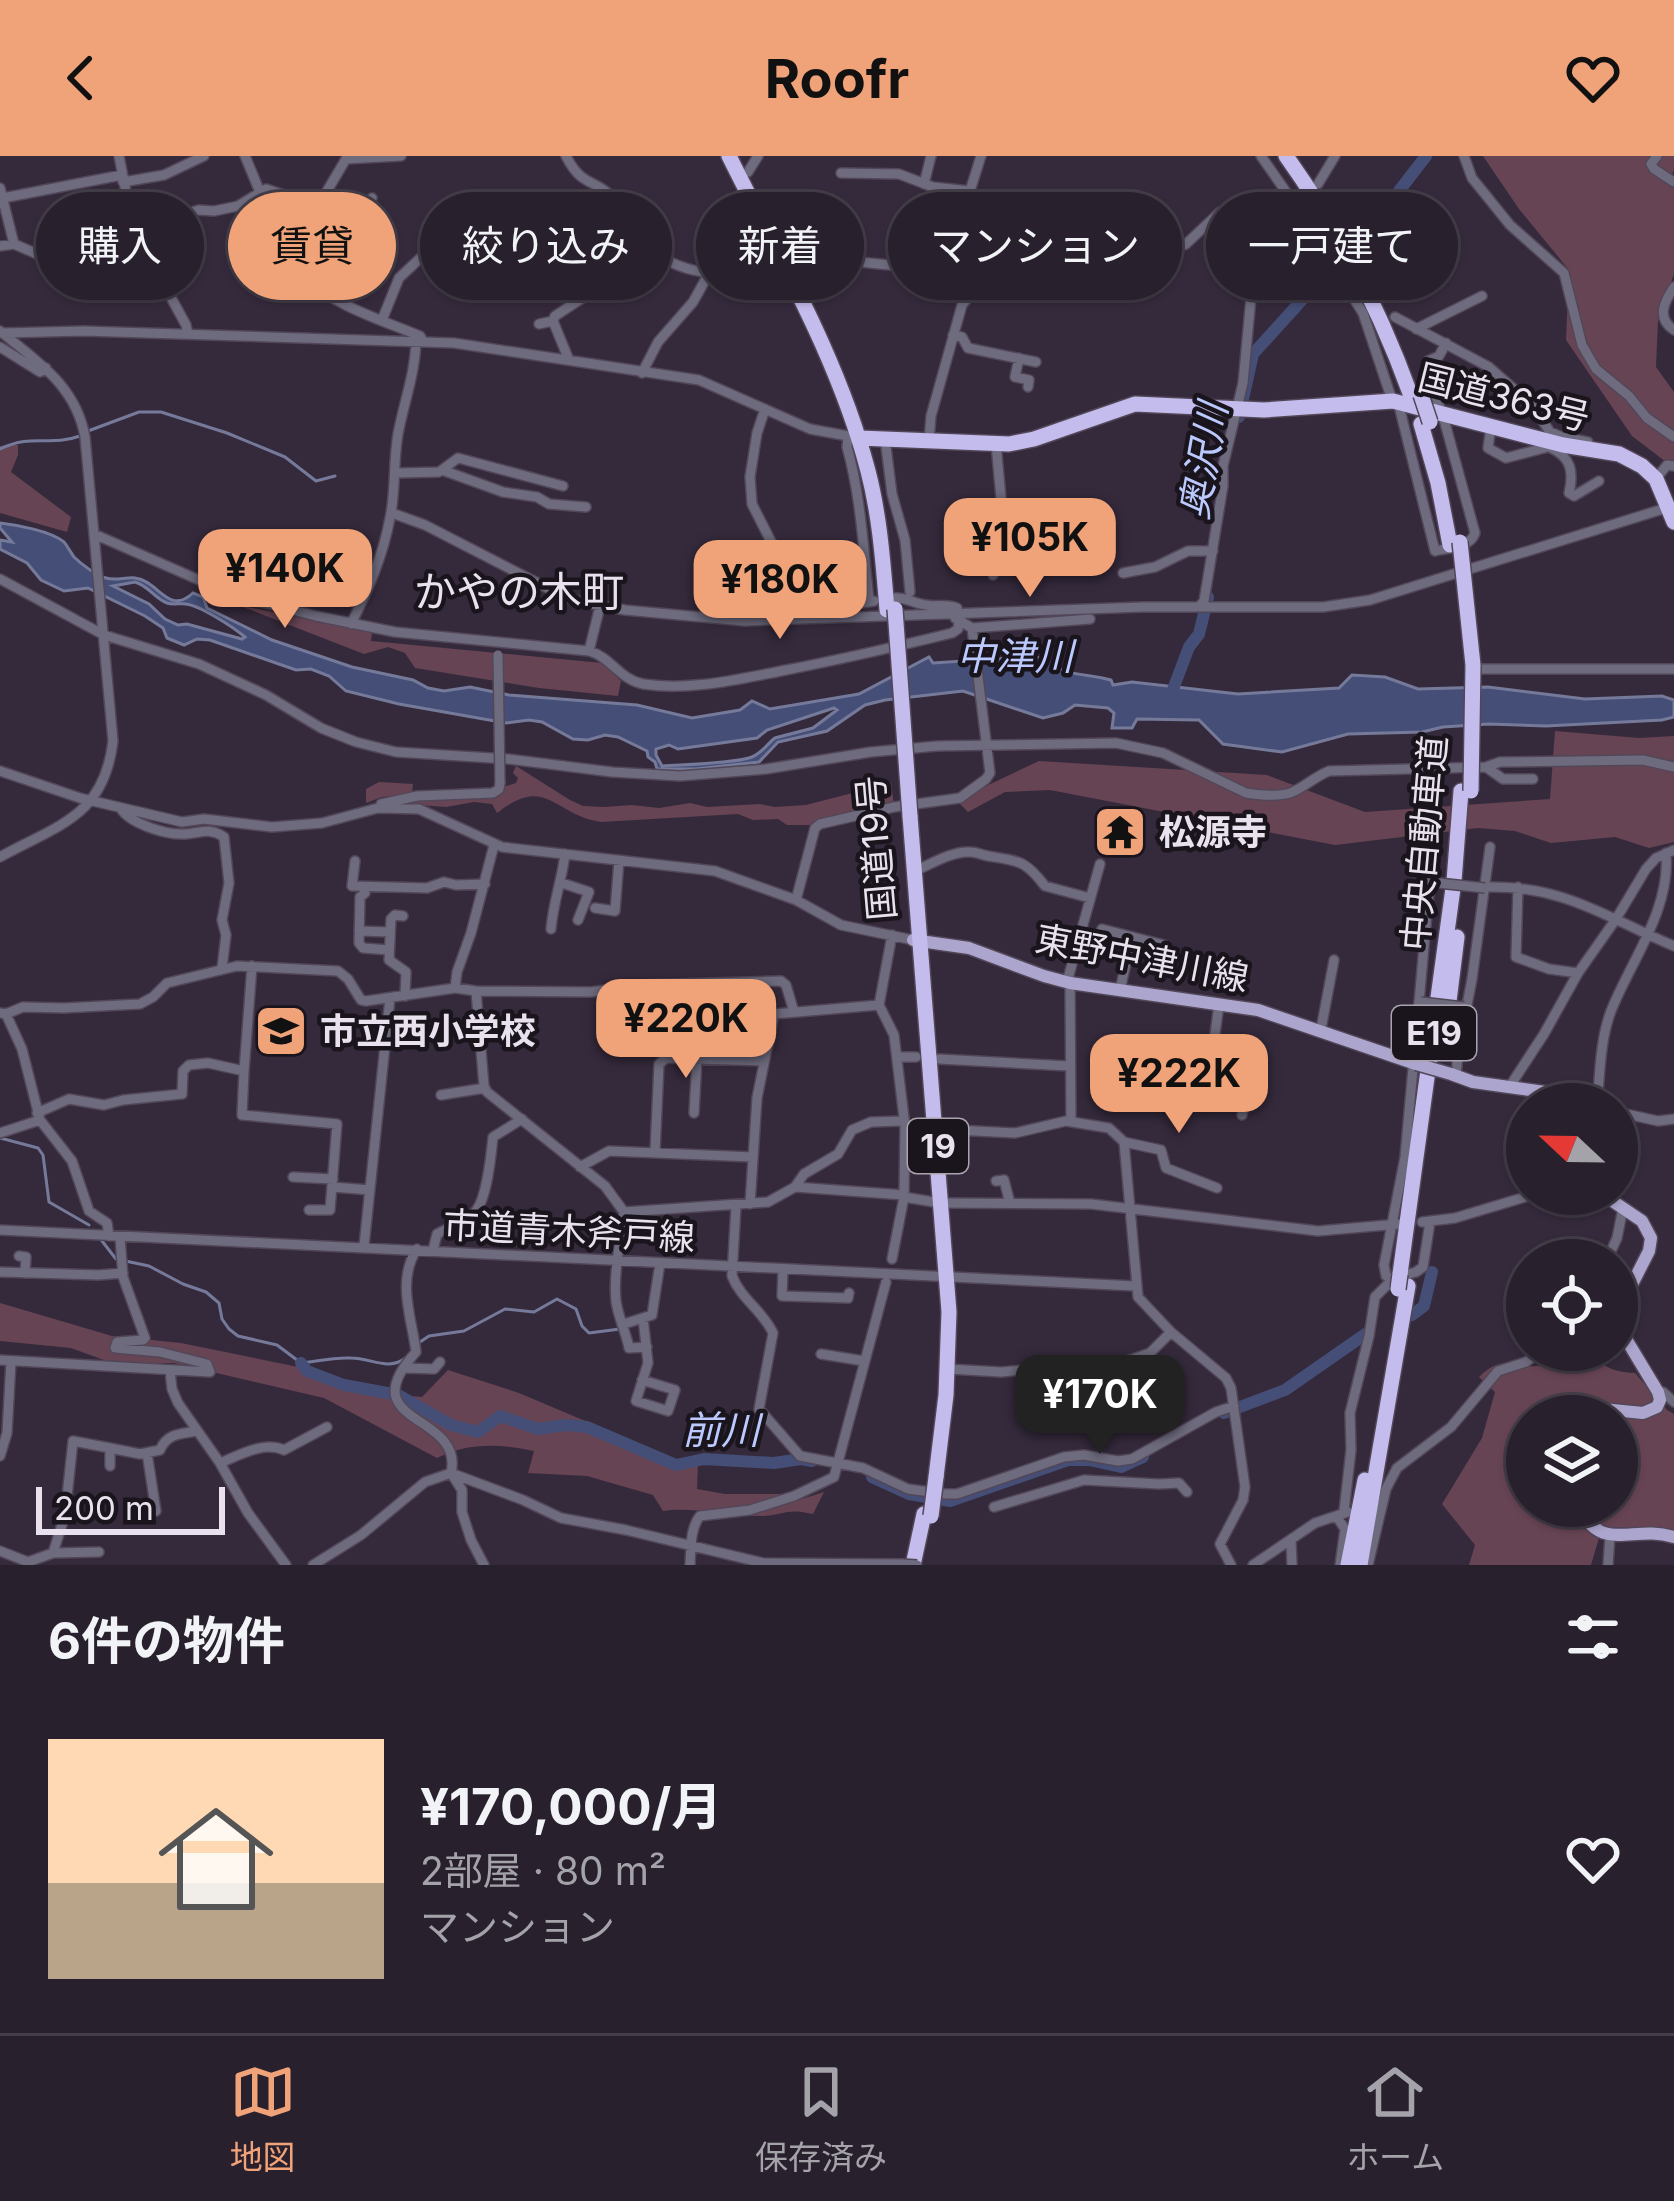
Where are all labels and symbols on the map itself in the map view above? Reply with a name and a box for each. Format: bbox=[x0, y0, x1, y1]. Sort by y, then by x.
street label: 国道363号 bbox=[1414, 355, 1594, 439]
water label: 奥沢川 bbox=[1169, 395, 1237, 523]
pin: ¥105K bbox=[946, 498, 1114, 600]
pin: ¥140K bbox=[201, 529, 369, 631]
pin: ¥180K bbox=[696, 540, 864, 642]
district label: かやの木町 bbox=[414, 566, 624, 617]
water label: 中津川 bbox=[956, 632, 1077, 679]
street label: 中央自動車道 bbox=[1393, 733, 1455, 953]
street label: 国道19号 bbox=[848, 774, 904, 922]
temple icon: 松源寺 bbox=[1092, 804, 1148, 860]
place label: 松源寺 bbox=[1159, 810, 1267, 854]
street label: 東野中津川線 bbox=[1032, 916, 1252, 1000]
pin: ¥220K bbox=[602, 979, 770, 1081]
school or university icon: 市立西小学校 bbox=[253, 1003, 309, 1059]
road number: E19 bbox=[1392, 1006, 1476, 1060]
place label: 市立西小学校 bbox=[320, 1009, 536, 1053]
pin: ¥222K bbox=[1095, 1034, 1263, 1136]
north arrow bbox=[1506, 1083, 1638, 1215]
road number: 19 bbox=[908, 1119, 968, 1173]
street label: 市道青木斧戸線 bbox=[442, 1202, 696, 1260]
pin: ¥170K bbox=[1016, 1355, 1184, 1457]
water label: 前川 bbox=[682, 1406, 764, 1453]
scale bar bbox=[36, 1481, 225, 1534]

